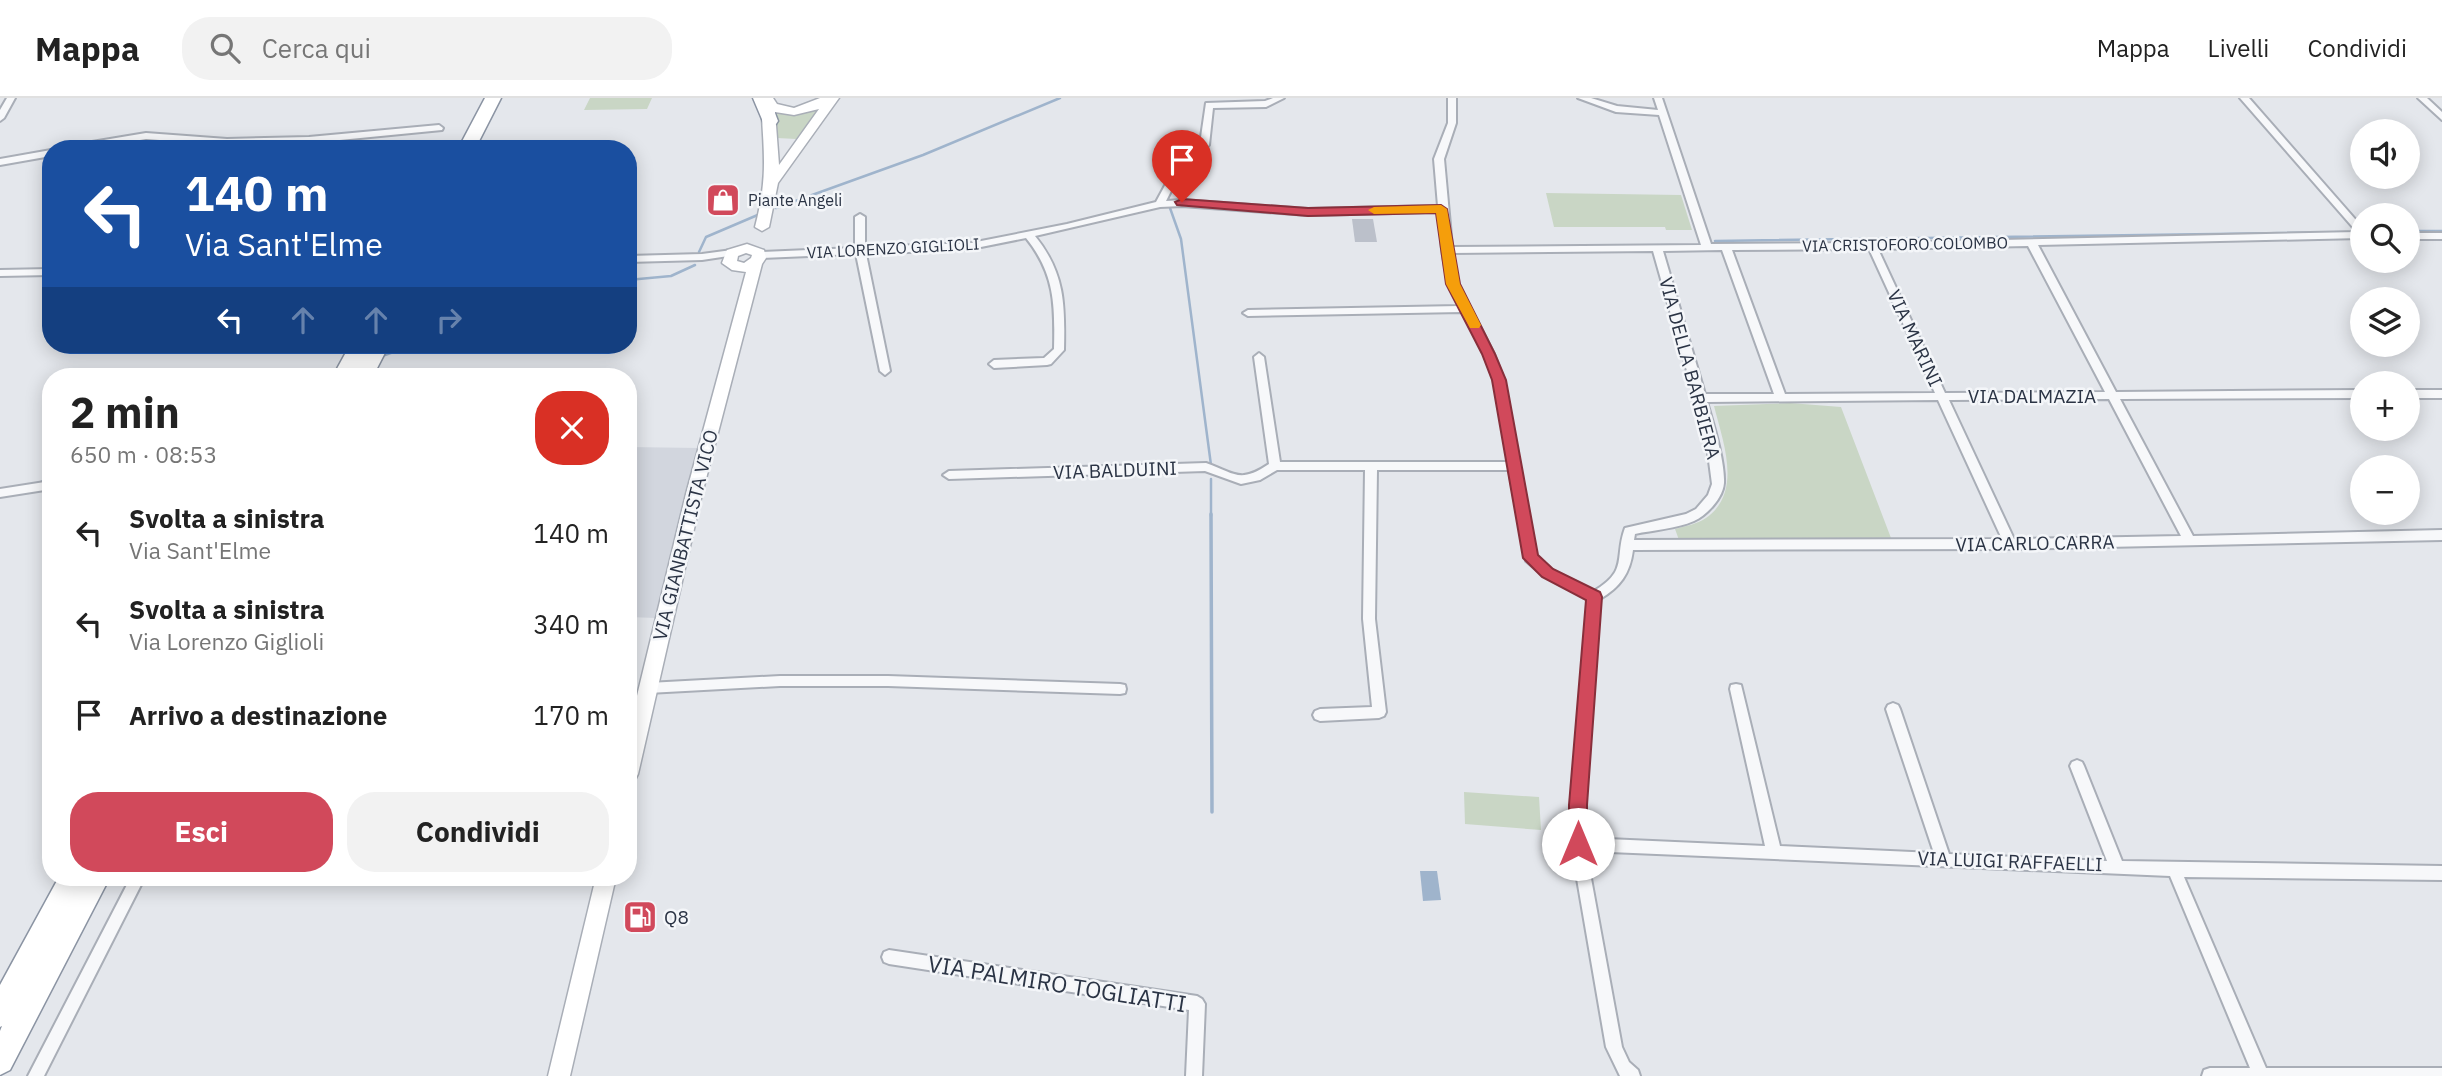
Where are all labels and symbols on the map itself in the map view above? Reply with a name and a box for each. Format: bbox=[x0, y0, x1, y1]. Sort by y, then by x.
pin bbox=[1152, 130, 1212, 202]
shop icon: Piante Angeli bbox=[704, 181, 742, 219]
place label: Piante Angeli bbox=[748, 190, 842, 210]
street label: VIA CRISTOFORO COLOMBO bbox=[1802, 232, 2008, 256]
street label: VIA LORENZO GIGLIOLI bbox=[806, 233, 980, 263]
street label: VIA DELLA BARBIERA bbox=[1654, 274, 1726, 462]
street label: VIA MARINI bbox=[1882, 286, 1948, 390]
street label: VIA DALMAZIA bbox=[1968, 384, 2096, 408]
street label: VIA GIANBATTISTA VICO bbox=[647, 427, 723, 643]
street label: VIA BALDUINI bbox=[1053, 456, 1177, 484]
street label: VIA CARLO CARRA bbox=[1955, 530, 2115, 556]
position arrow bbox=[1541, 807, 1615, 881]
street label: VIA LUIGI RAFFAELLI bbox=[1917, 846, 2103, 876]
fuel station icon: Q8 bbox=[621, 898, 659, 936]
place label: Q8 bbox=[664, 905, 689, 929]
street label: VIA PALMIRO TOGLIATTI bbox=[926, 948, 1189, 1018]

